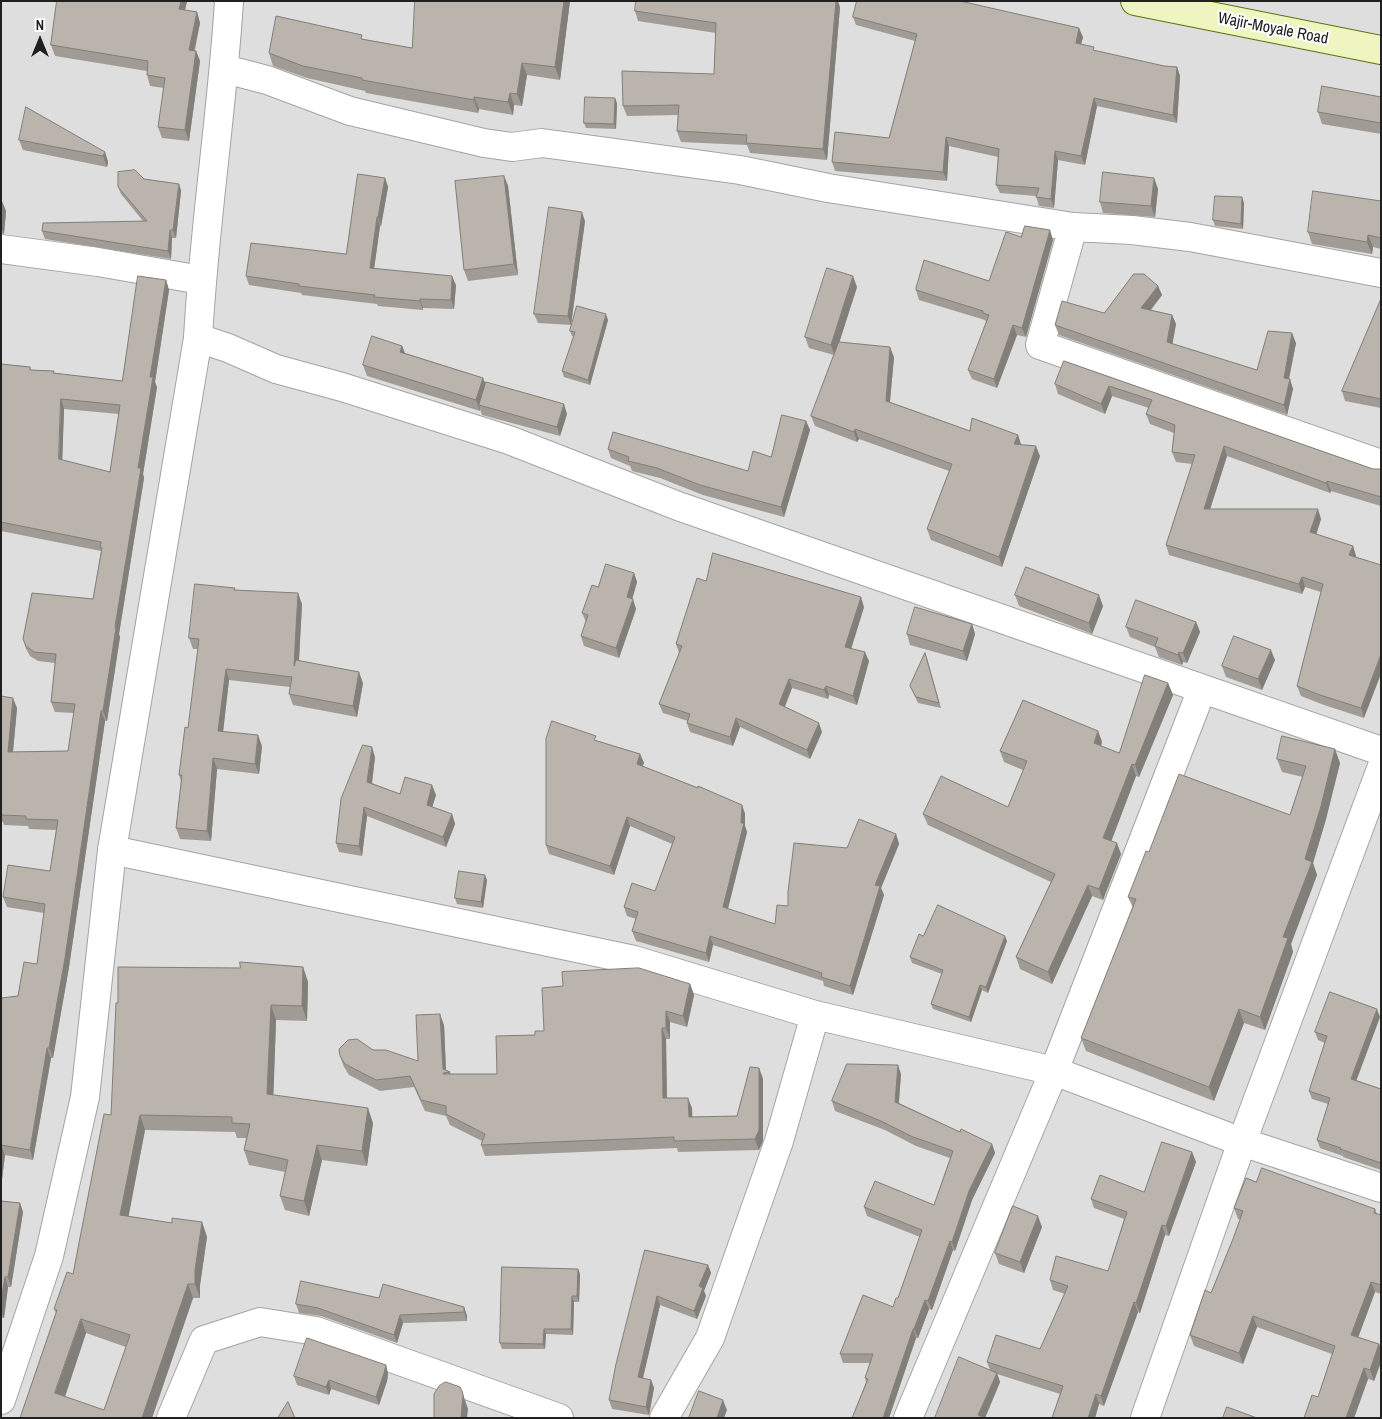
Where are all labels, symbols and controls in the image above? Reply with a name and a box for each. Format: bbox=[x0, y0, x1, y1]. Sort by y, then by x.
street label: Wajir-Moyale Road bbox=[1216, 9, 1330, 49]
north arrow bbox=[15, 15, 65, 65]
text: N bbox=[36, 16, 44, 34]

